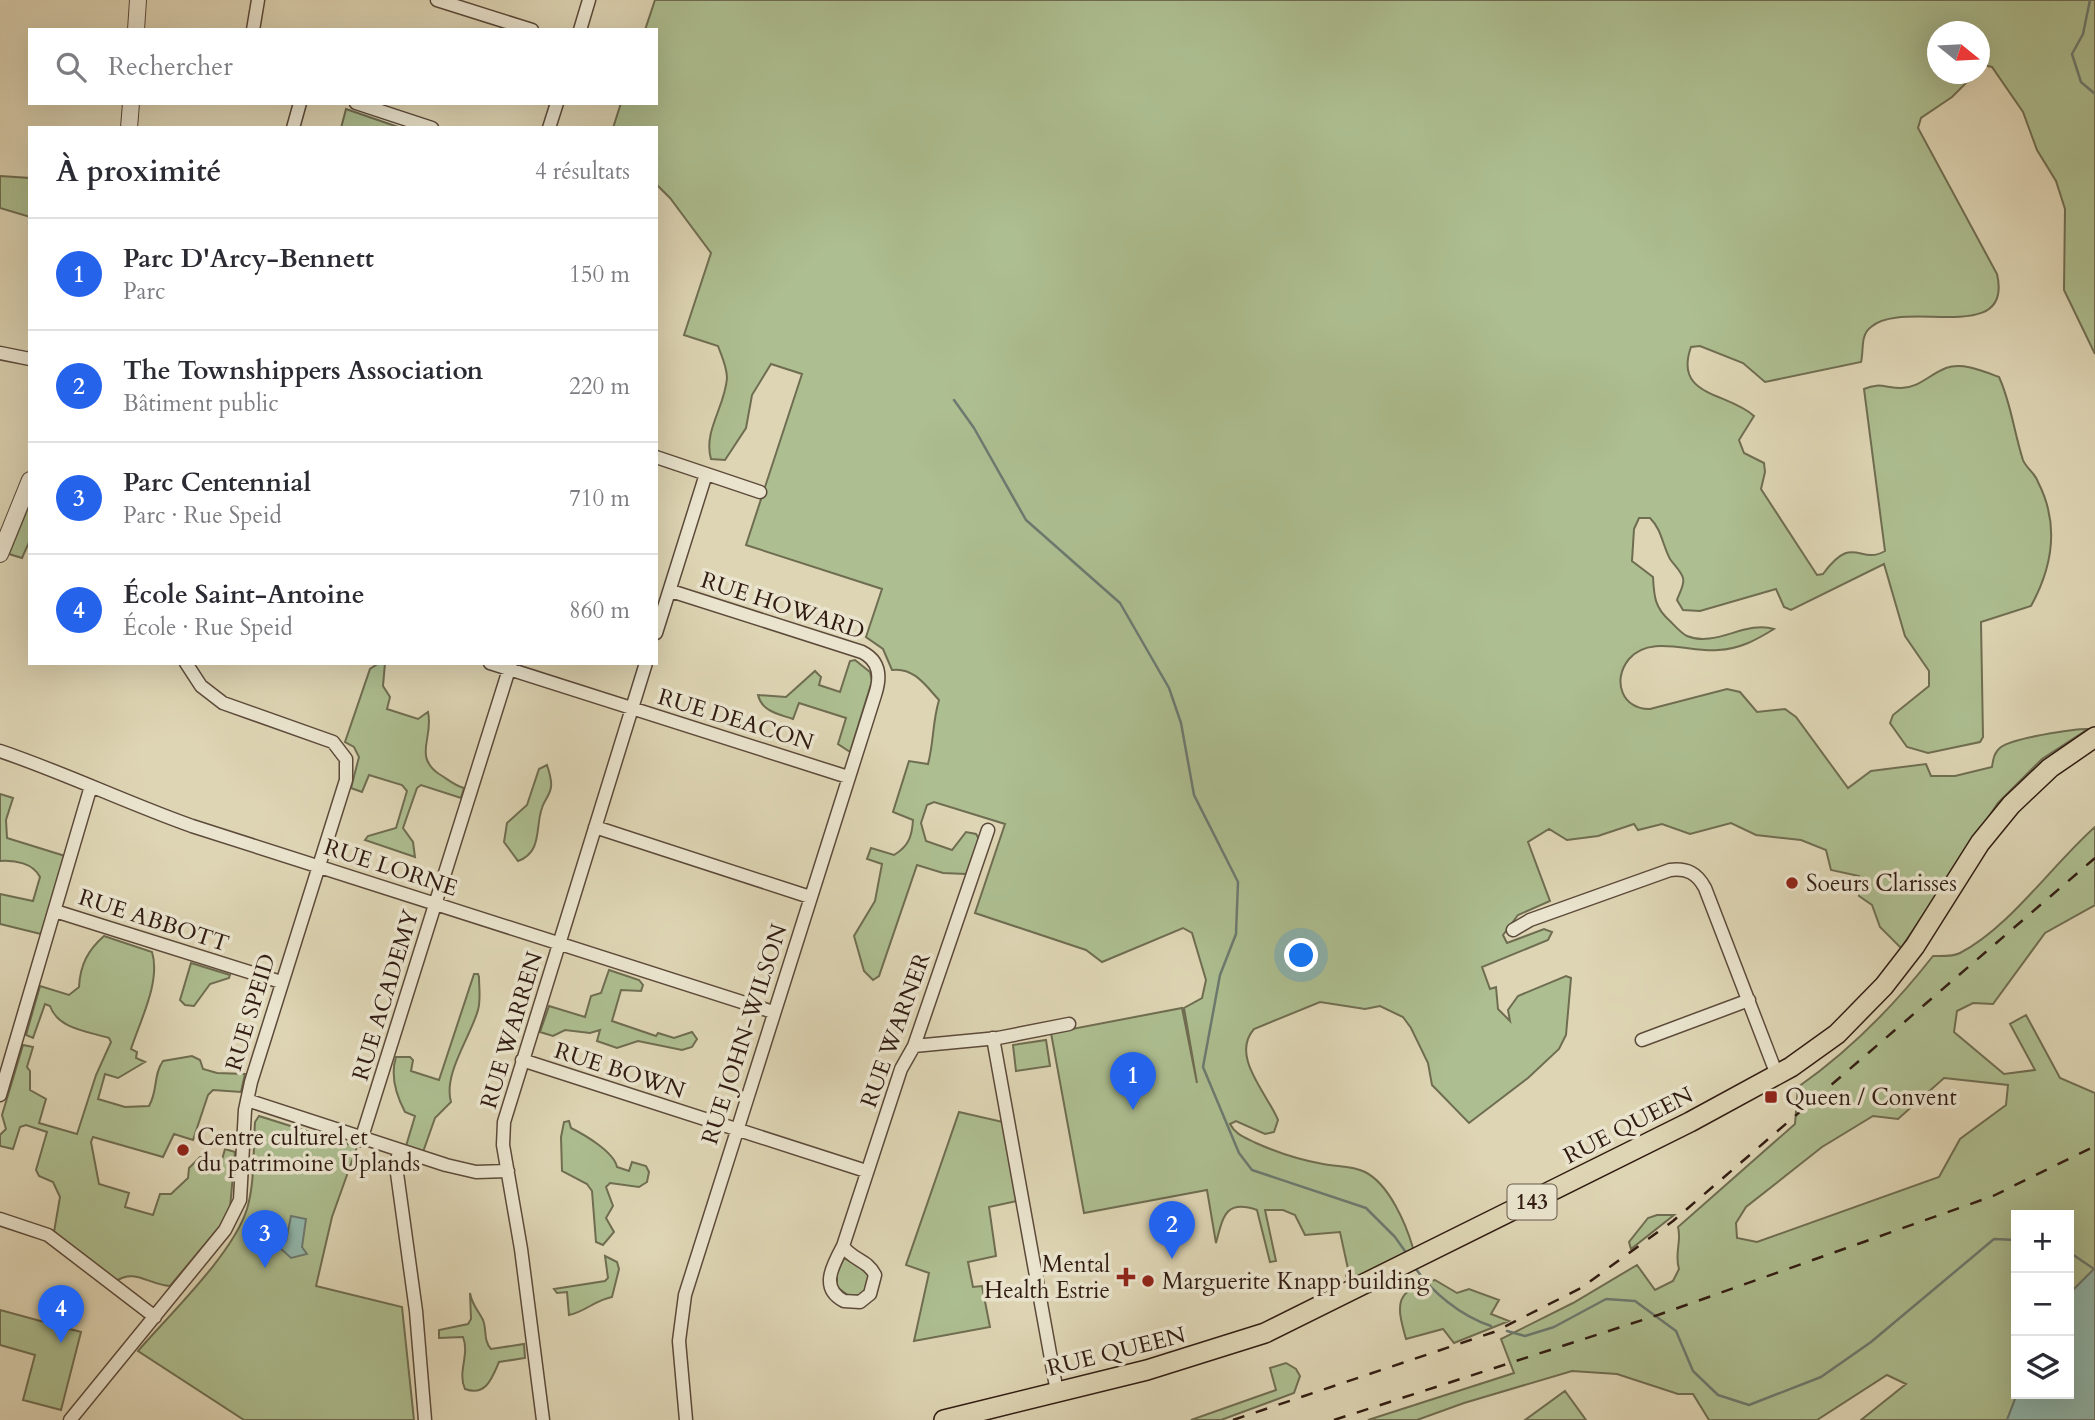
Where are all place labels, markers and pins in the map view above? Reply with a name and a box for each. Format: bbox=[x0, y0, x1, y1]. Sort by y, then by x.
place label: Soeurs Clarisses bbox=[1806, 868, 1957, 899]
marker: Soeurs Clarisses bbox=[1784, 875, 1800, 891]
pin: 1 bbox=[1110, 1052, 1156, 1110]
place label: Queen / Convent bbox=[1785, 1082, 1957, 1113]
marker: Queen / Convent bbox=[1763, 1089, 1779, 1105]
place label: Centre culturel et du patrimoine Uplands bbox=[197, 1122, 420, 1179]
marker: Centre culturel et du patrimoine Uplands bbox=[175, 1142, 191, 1158]
pin: 2 bbox=[1149, 1201, 1195, 1259]
pin: 3 bbox=[242, 1210, 288, 1268]
place label: Mental Health Estrie bbox=[984, 1249, 1110, 1306]
place label: Marguerite Knapp building bbox=[1162, 1266, 1430, 1297]
marker: Mental Health Estrie bbox=[1116, 1267, 1136, 1287]
marker: Marguerite Knapp building bbox=[1140, 1273, 1156, 1289]
pin: 4 bbox=[38, 1285, 84, 1343]

